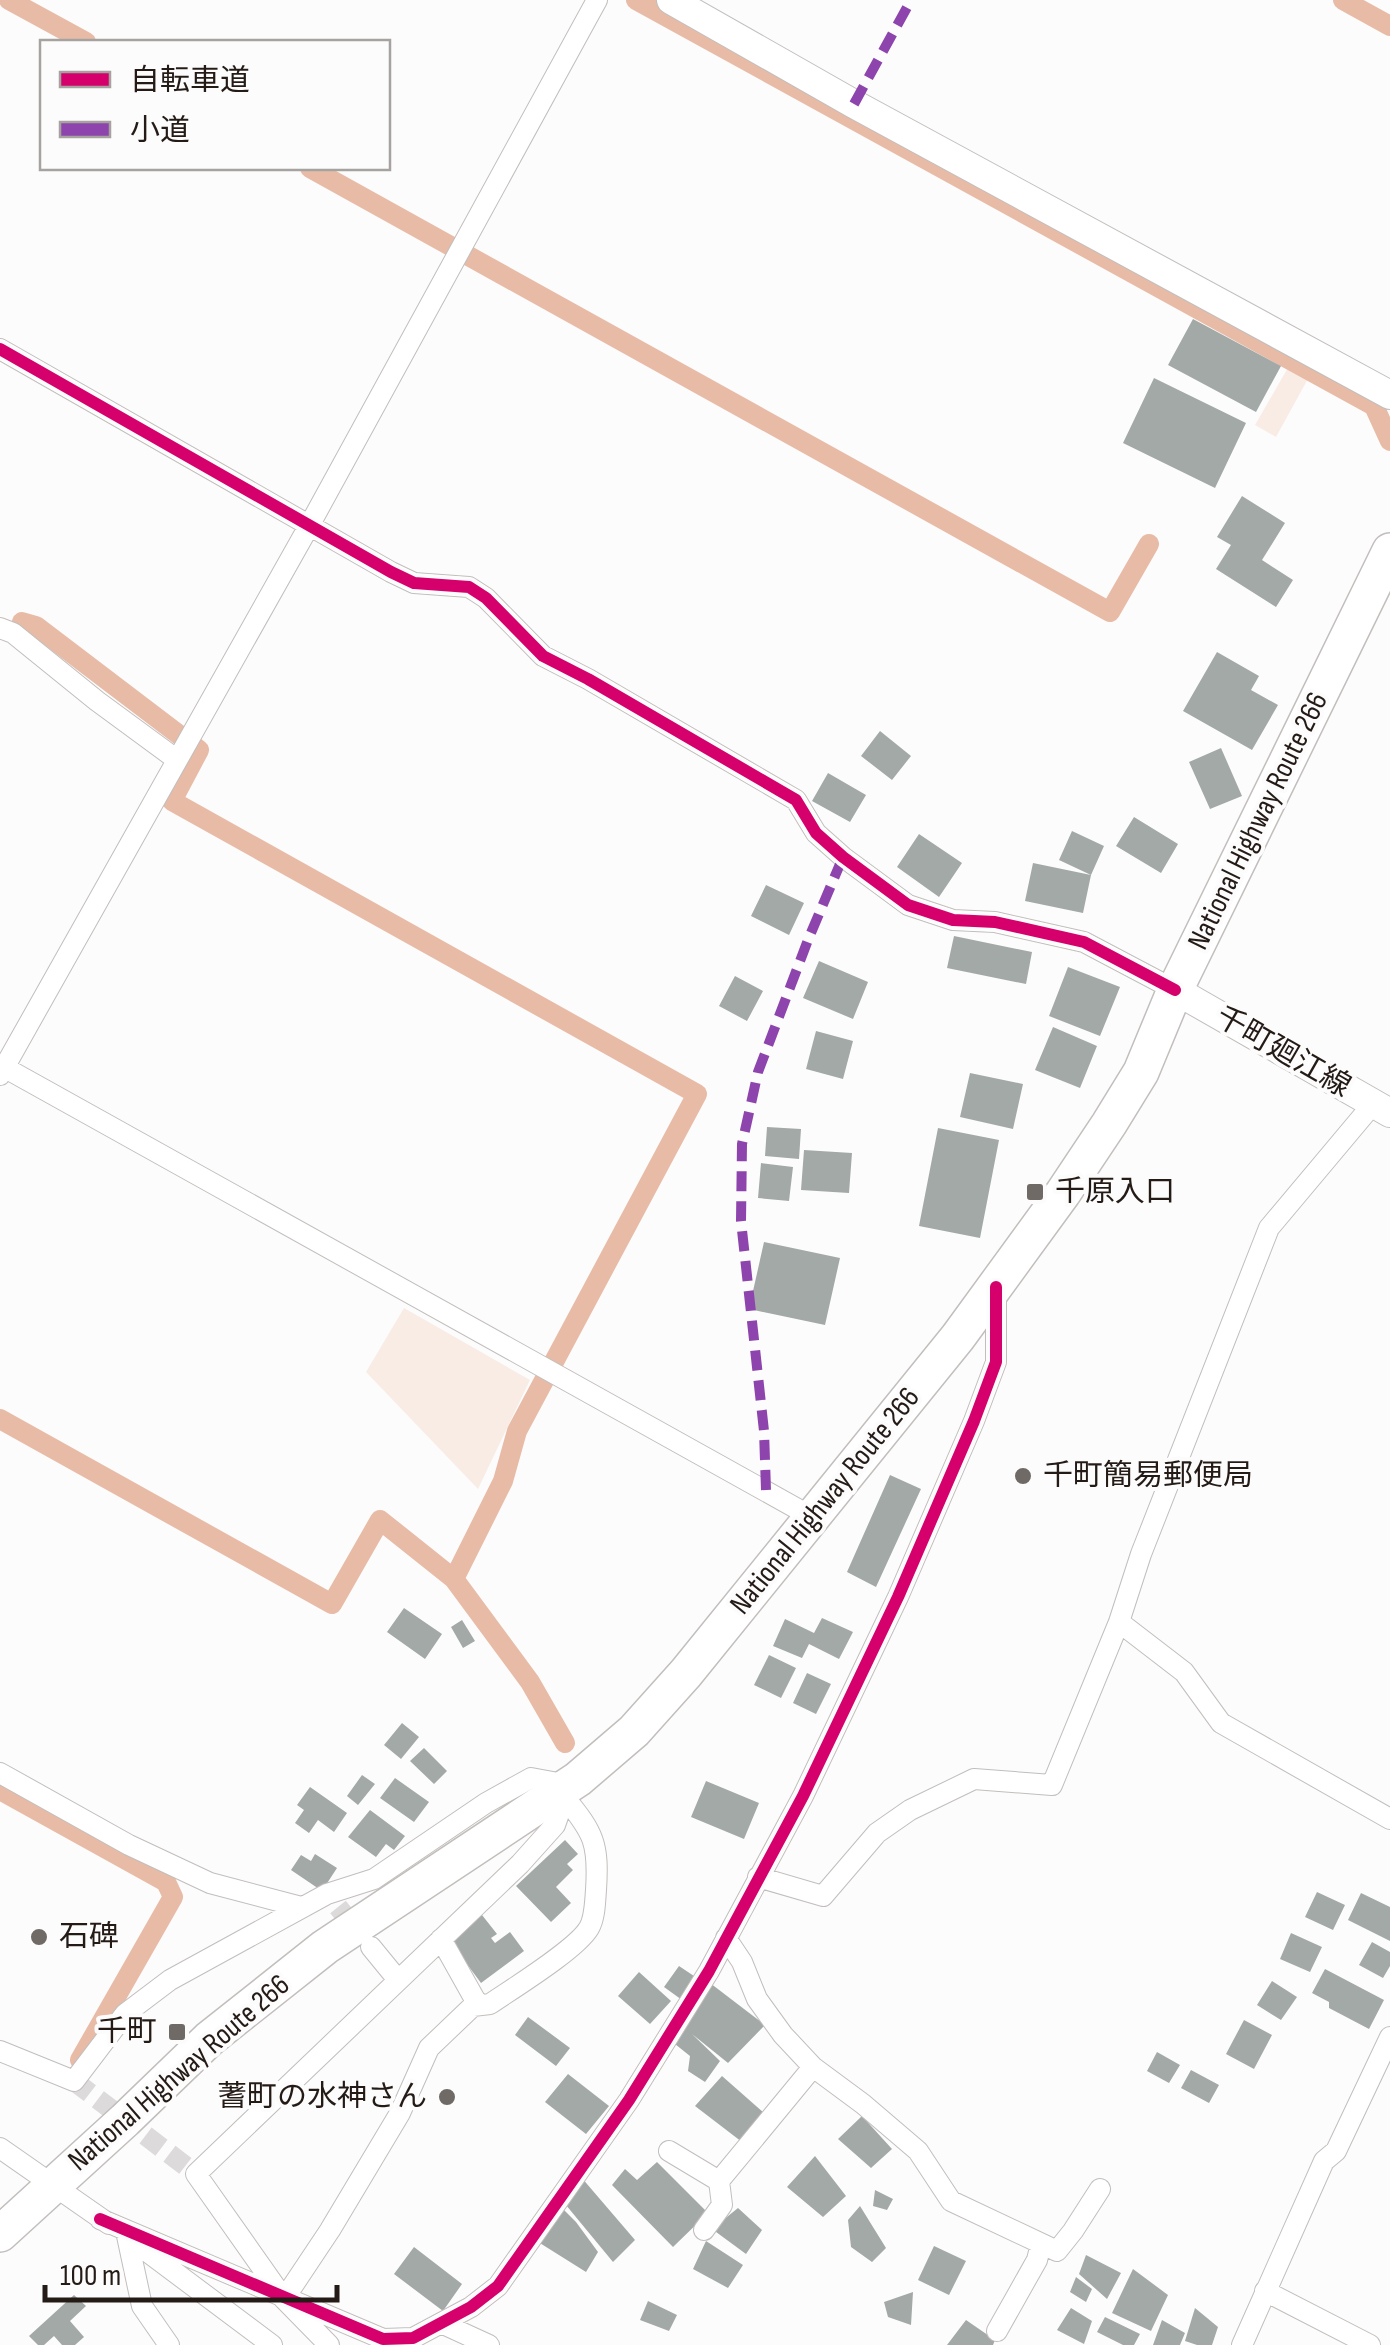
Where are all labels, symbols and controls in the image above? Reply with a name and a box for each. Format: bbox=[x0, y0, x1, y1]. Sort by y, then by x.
legend bbox=[40, 40, 390, 170]
text: 自転車道 bbox=[130, 63, 250, 99]
text: 小道 bbox=[130, 113, 190, 149]
street label: National Highway Route 266 bbox=[1180, 687, 1336, 955]
street label: 千町廻江線 bbox=[1209, 999, 1357, 1105]
place label: 千原入口 bbox=[1055, 1174, 1175, 1210]
marker: 千原入口 bbox=[1024, 1181, 1046, 1203]
street label: National Highway Route 266 bbox=[722, 1380, 928, 1622]
place label: 千町簡易郵便局 bbox=[1043, 1458, 1253, 1494]
marker: 千町簡易郵便局 bbox=[1012, 1465, 1034, 1487]
place label: 石碑 bbox=[59, 1919, 119, 1955]
marker: 石碑 bbox=[28, 1926, 50, 1948]
street label: National Highway Route 266 bbox=[61, 1967, 297, 2179]
place label: 千町 bbox=[97, 2014, 157, 2050]
marker: 千町 bbox=[166, 2021, 188, 2043]
place label: 蓍町の水神さん bbox=[217, 2079, 427, 2115]
marker: 蓍町の水神さん bbox=[436, 2086, 458, 2108]
scale bar bbox=[45, 2240, 338, 2302]
text: 100 m bbox=[60, 2258, 121, 2294]

